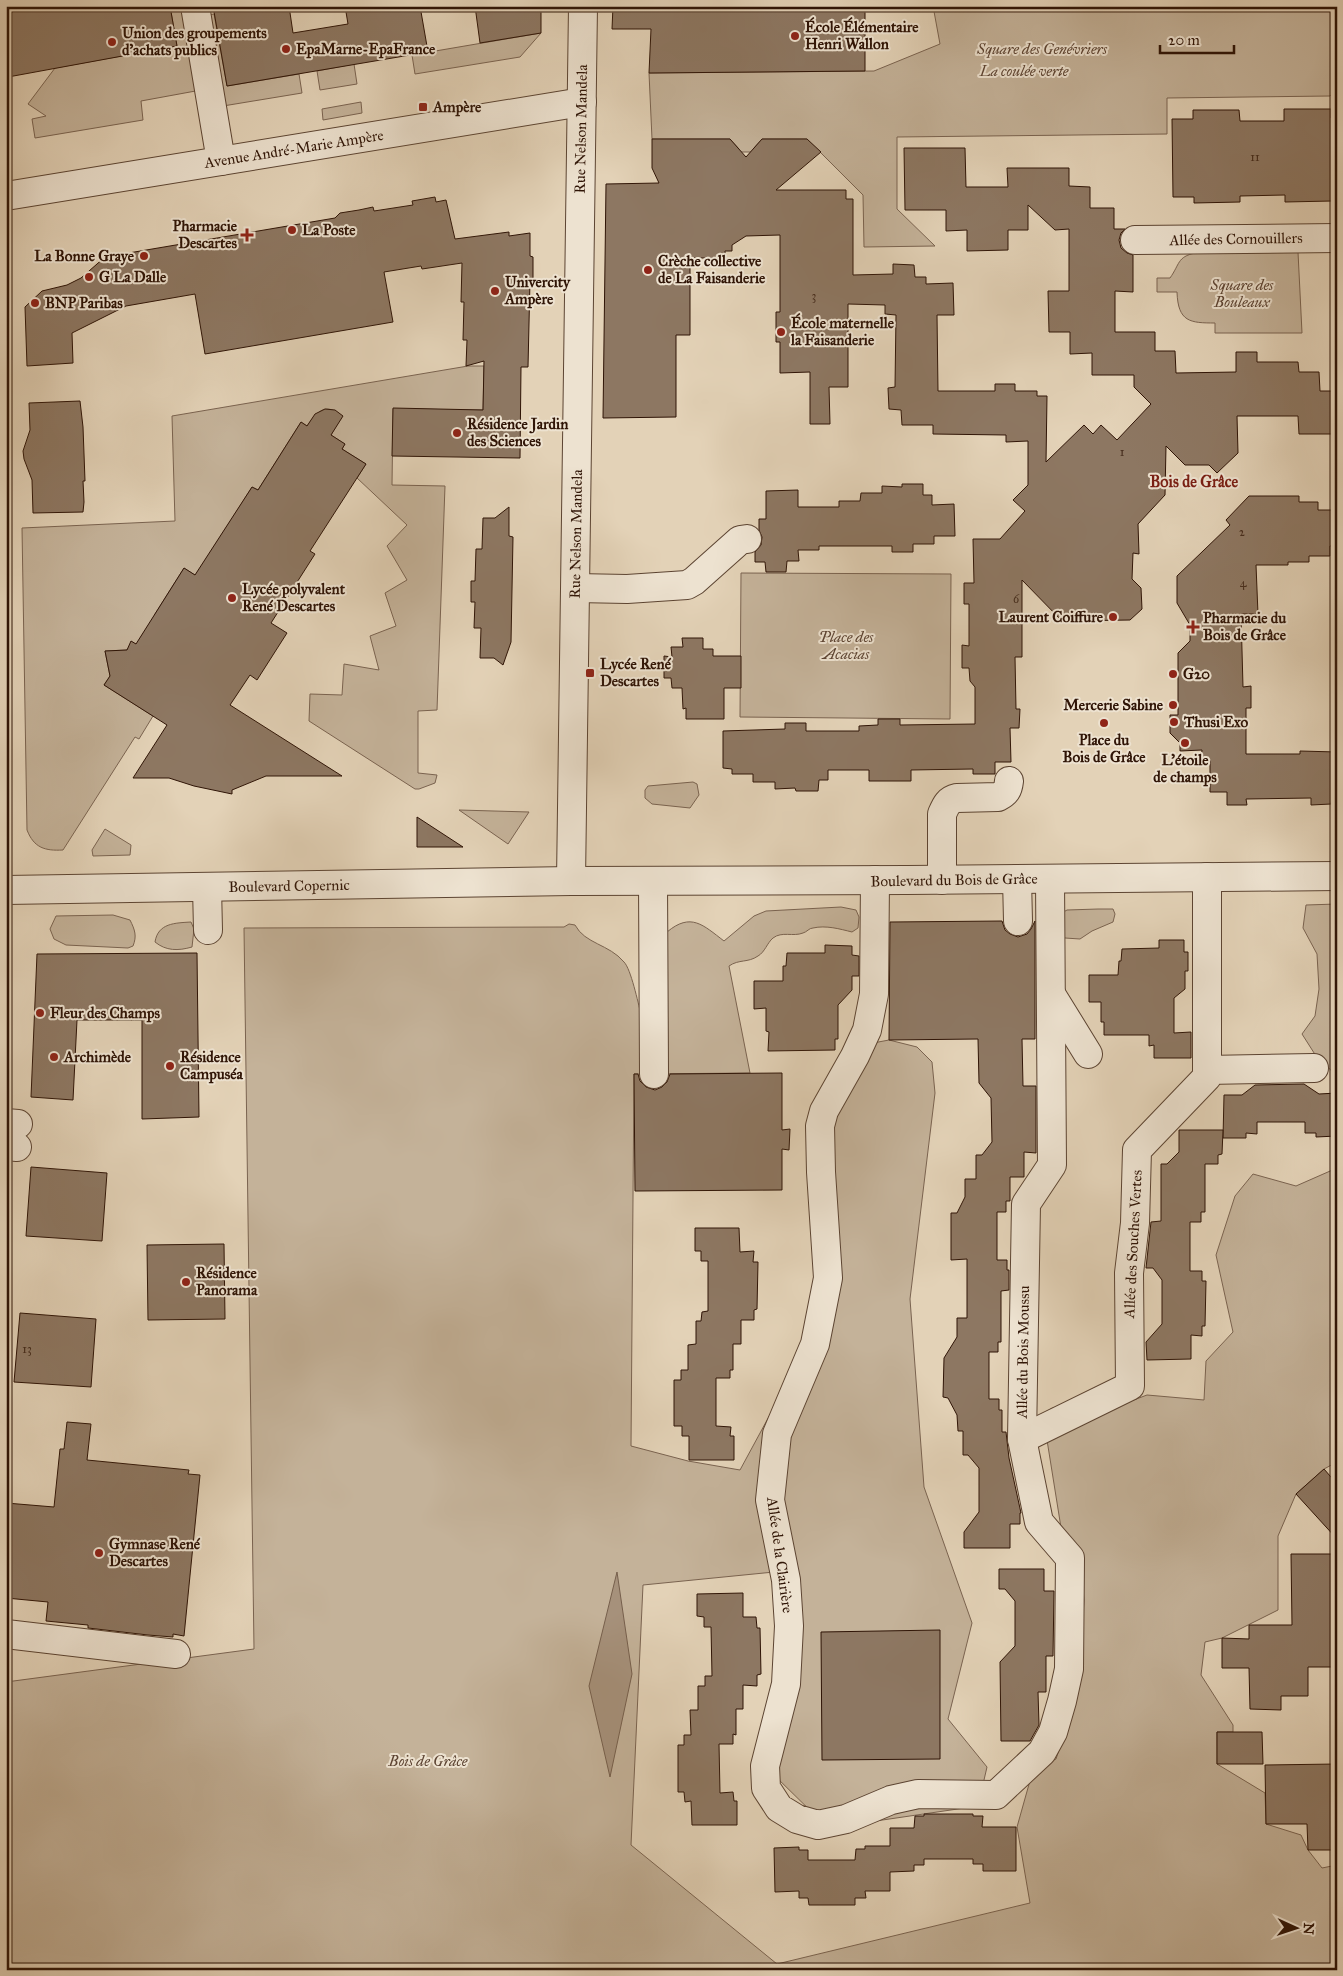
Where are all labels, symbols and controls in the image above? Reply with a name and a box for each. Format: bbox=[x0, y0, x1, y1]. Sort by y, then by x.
place label: École Élémentaire Henri Wallon bbox=[805, 17, 919, 53]
scale bar bbox=[1160, 22, 1234, 54]
place label: Union des groupements d'achats publics bbox=[122, 24, 267, 60]
marker: École Élémentaire Henri Wallon bbox=[789, 30, 801, 42]
text: 20 m bbox=[1168, 31, 1200, 49]
marker: Union des groupements d'achats publics bbox=[106, 36, 118, 48]
place label: EpaMarne-EpaFrance bbox=[296, 40, 436, 59]
park label: Square des Genévriers bbox=[976, 40, 1108, 58]
marker: EpaMarne-EpaFrance bbox=[280, 43, 292, 55]
park label: La coulée verte bbox=[979, 62, 1069, 80]
street label: Rue Nelson Mandela bbox=[571, 64, 591, 194]
place label: Ampère bbox=[432, 98, 482, 117]
marker: Ampère bbox=[417, 101, 429, 113]
street label: Avenue André-Marie Ampère bbox=[202, 126, 385, 172]
house number: 11 bbox=[1250, 150, 1260, 164]
place label: Pharmacie Descartes bbox=[173, 217, 238, 252]
place label: La Poste bbox=[302, 221, 356, 239]
marker: La Poste bbox=[286, 224, 298, 236]
marker: Pharmacie Descartes bbox=[241, 229, 253, 241]
street label: Allée des Cornouillers bbox=[1168, 229, 1303, 249]
place label: La Bonne Graye bbox=[34, 247, 135, 266]
marker: La Bonne Graye bbox=[138, 250, 150, 262]
place label: Crèche collective de La Faisanderie bbox=[658, 252, 766, 287]
marker: Crèche collective de La Faisanderie bbox=[642, 264, 654, 276]
place label: G La Dalle bbox=[99, 268, 167, 286]
marker: G La Dalle bbox=[83, 271, 95, 283]
place label: Univercity Ampère bbox=[504, 273, 571, 309]
park label: Square des Bouleaux bbox=[1210, 276, 1274, 311]
marker: Univercity Ampère bbox=[489, 285, 501, 297]
house number: 3 bbox=[812, 289, 817, 303]
place label: BNP Paribas bbox=[45, 294, 123, 312]
marker: BNP Paribas bbox=[29, 297, 41, 309]
place label: École maternelle la Faisanderie bbox=[790, 313, 895, 349]
marker: École maternelle la Faisanderie bbox=[775, 326, 787, 338]
place label: Résidence Jardin des Sciences bbox=[467, 415, 569, 450]
marker: Résidence Jardin des Sciences bbox=[451, 427, 463, 439]
house number: 1 bbox=[1120, 445, 1125, 459]
street label: Rue Nelson Mandela bbox=[566, 469, 586, 599]
district label: Bois de Grâce bbox=[1150, 472, 1239, 491]
house number: 2 bbox=[1239, 525, 1245, 539]
house number: 4 bbox=[1240, 576, 1247, 590]
place label: Lycée polyvalent René Descartes bbox=[242, 580, 346, 615]
marker: Lycée polyvalent René Descartes bbox=[226, 592, 238, 604]
house number: 6 bbox=[1013, 592, 1020, 606]
place label: Laurent Coiffure bbox=[998, 608, 1104, 626]
place label: Pharmacie du Bois de Grâce bbox=[1203, 609, 1287, 644]
marker: Laurent Coiffure bbox=[1107, 611, 1119, 623]
marker: Pharmacie du Bois de Grâce bbox=[1187, 621, 1199, 633]
park label: Place des Acacias bbox=[819, 628, 874, 663]
place label: Lycée René Descartes bbox=[600, 655, 672, 690]
place label: G20 bbox=[1183, 665, 1210, 683]
marker: Lycée René Descartes bbox=[584, 667, 596, 679]
marker: G20 bbox=[1167, 668, 1179, 680]
place label: Mercerie Sabine bbox=[1063, 696, 1164, 714]
marker: Mercerie Sabine bbox=[1167, 699, 1179, 711]
place label: Thusi Exo bbox=[1183, 713, 1249, 731]
marker: Thusi Exo bbox=[1168, 716, 1180, 728]
marker: Place du Bois de Grâce bbox=[1098, 717, 1110, 729]
place label: Place du Bois de Grâce bbox=[1063, 731, 1146, 766]
marker: L'étoile de champs bbox=[1179, 737, 1191, 749]
place label: L'étoile de champs bbox=[1153, 751, 1217, 787]
street label: Boulevard du Bois de Grâce bbox=[870, 870, 1038, 890]
street label: Boulevard Copernic bbox=[228, 876, 350, 896]
place label: Fleur des Champs bbox=[50, 1004, 160, 1023]
marker: Fleur des Champs bbox=[34, 1007, 46, 1019]
place label: Archimède bbox=[63, 1048, 132, 1066]
place label: Résidence Campuséa bbox=[180, 1048, 243, 1084]
marker: Archimède bbox=[48, 1051, 60, 1063]
marker: Résidence Campuséa bbox=[164, 1060, 176, 1072]
street label: Allée des Souches Vertes bbox=[1120, 1169, 1146, 1320]
place label: Résidence Panorama bbox=[196, 1264, 258, 1299]
marker: Résidence Panorama bbox=[180, 1276, 192, 1288]
street label: Allée du Bois Moussu bbox=[1013, 1285, 1033, 1420]
house number: 13 bbox=[22, 1342, 32, 1356]
street label: Allée de la Clairière bbox=[763, 1495, 797, 1614]
place label: Gymnase René Descartes bbox=[109, 1535, 201, 1570]
marker: Gymnase René Descartes bbox=[93, 1547, 105, 1559]
park label: Bois de Grâce bbox=[388, 1752, 468, 1770]
north arrow bbox=[1270, 1904, 1320, 1954]
text: N bbox=[1300, 1922, 1317, 1935]

